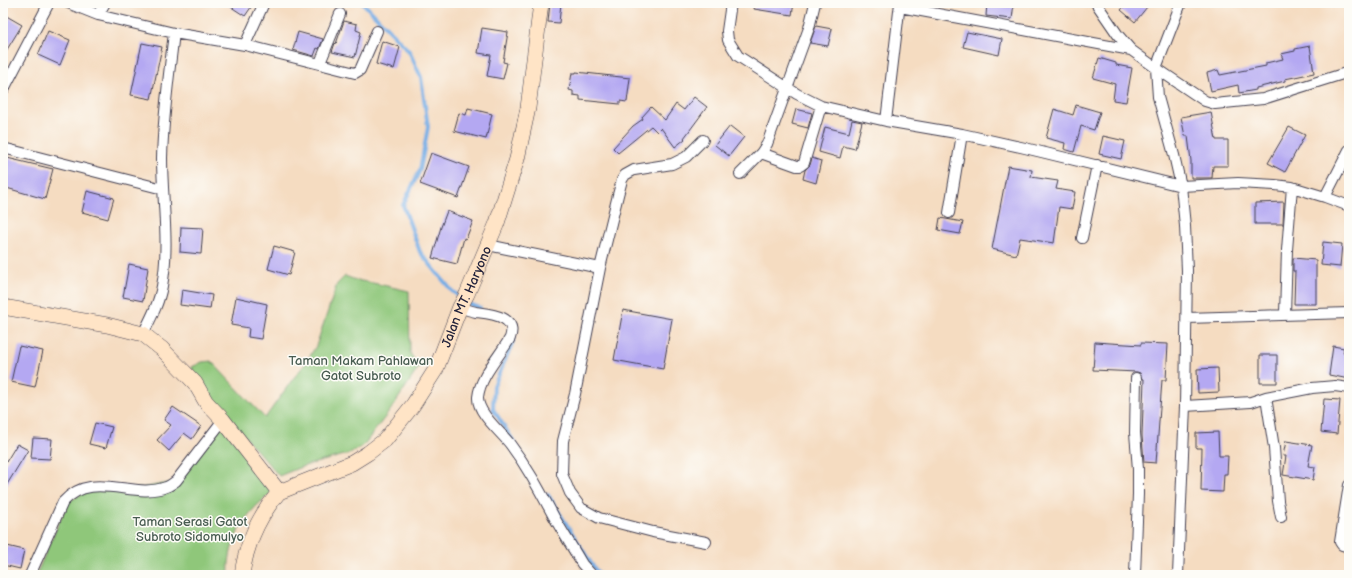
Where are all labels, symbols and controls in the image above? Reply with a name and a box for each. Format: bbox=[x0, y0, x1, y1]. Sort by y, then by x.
street label: Jalan MT. Haryono bbox=[438, 244, 495, 350]
park label: Taman Makam Pahlawan Gatot Subroto bbox=[289, 353, 433, 384]
park label: Taman Serasi Gatot Subroto Sidomulyo bbox=[133, 514, 247, 545]

